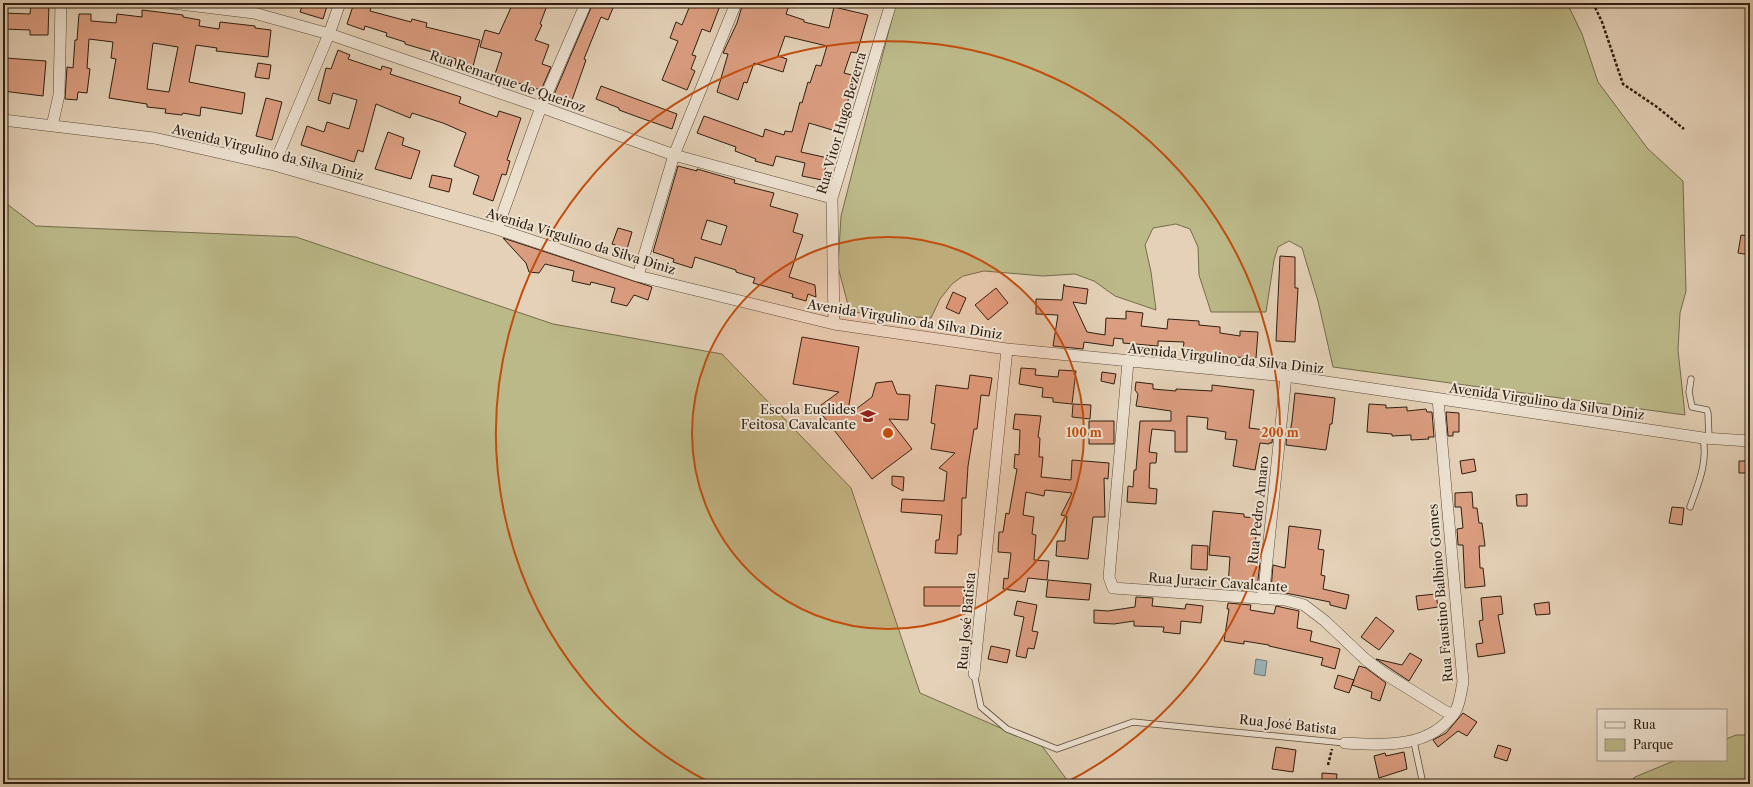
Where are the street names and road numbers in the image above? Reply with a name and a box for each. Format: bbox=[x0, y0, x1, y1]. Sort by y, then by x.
street label: Rua Remarque de Queiroz bbox=[428, 47, 588, 115]
street label: Rua Vitor Hugo Bezerra bbox=[813, 50, 869, 196]
street label: Avenida Virgulino da Silva Diniz bbox=[169, 120, 366, 184]
street label: Avenida Virgulino da Silva Diniz bbox=[483, 204, 678, 278]
street label: Avenida Virgulino da Silva Diniz bbox=[805, 296, 1004, 342]
street label: Avenida Virgulino da Silva Diniz bbox=[1126, 340, 1325, 376]
street label: Avenida Virgulino da Silva Diniz bbox=[1447, 379, 1646, 423]
street label: Rua Pedro Amaro bbox=[1244, 455, 1272, 565]
street label: Rua Faustino Balbino Gomes bbox=[1424, 503, 1456, 683]
street label: Rua Juracir Cavalcante bbox=[1148, 569, 1288, 595]
street label: Rua José Batista bbox=[954, 571, 978, 671]
street label: Rua José Batista bbox=[1238, 711, 1338, 737]

